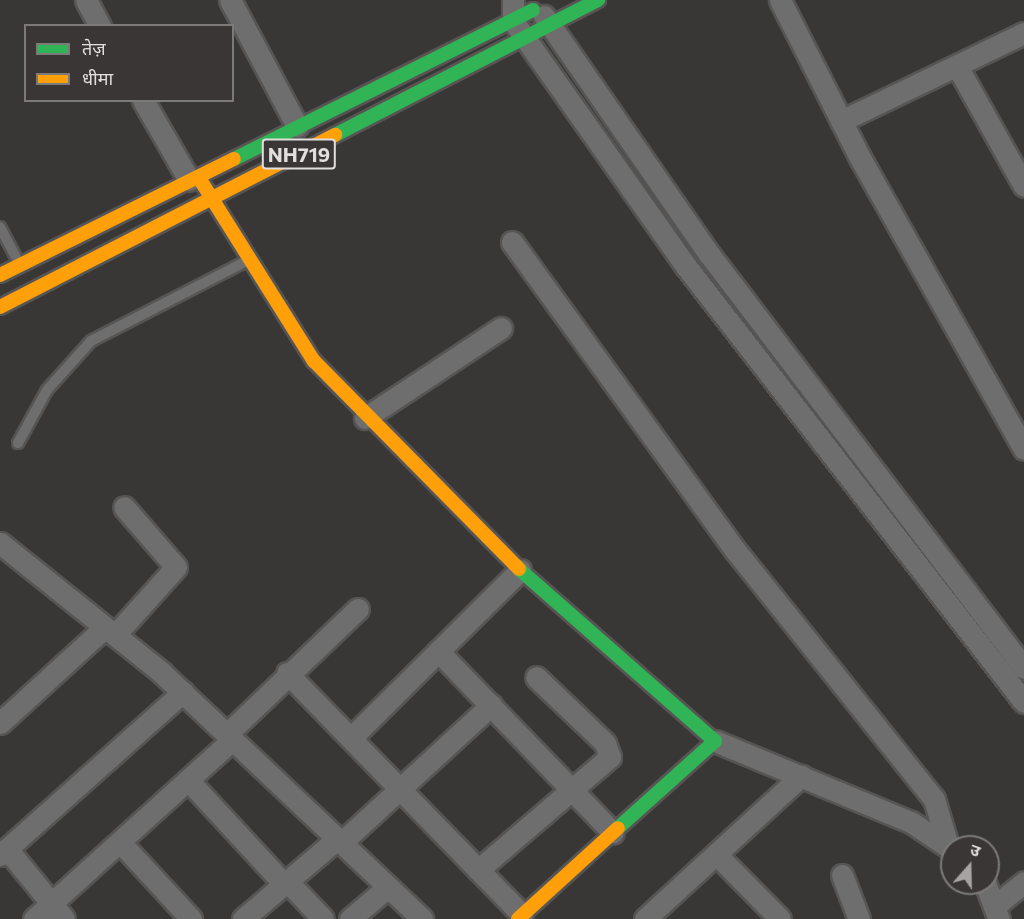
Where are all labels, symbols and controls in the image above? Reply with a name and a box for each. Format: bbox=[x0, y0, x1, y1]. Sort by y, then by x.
legend bbox=[24, 24, 234, 102]
text: तेज़ bbox=[82, 37, 106, 59]
text: धीमा bbox=[82, 67, 113, 89]
road number: NH719 bbox=[262, 137, 336, 171]
north arrow bbox=[940, 835, 1000, 895]
text: उ bbox=[968, 839, 983, 860]

